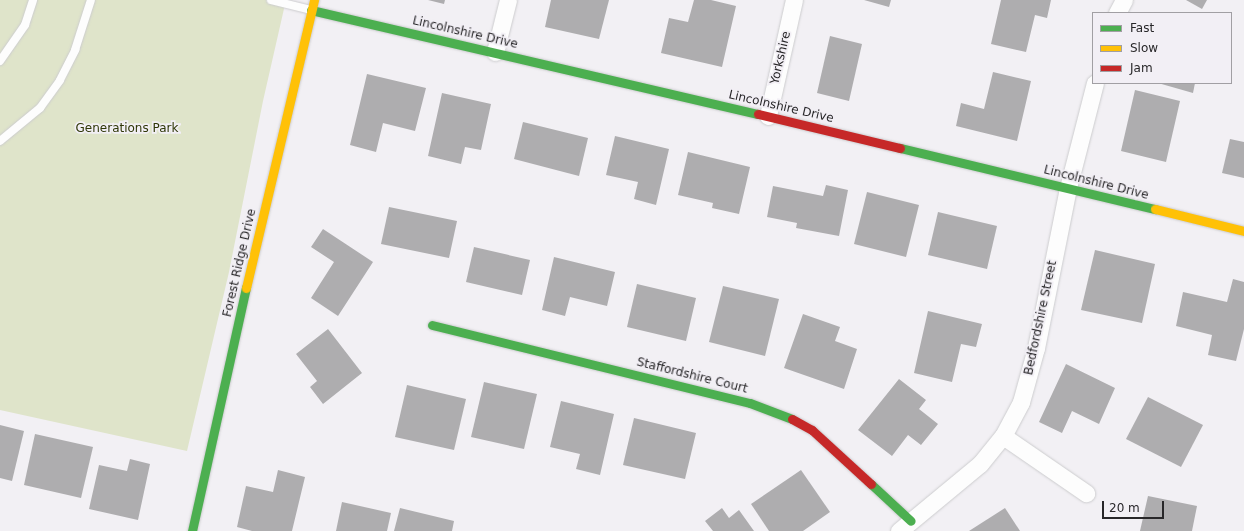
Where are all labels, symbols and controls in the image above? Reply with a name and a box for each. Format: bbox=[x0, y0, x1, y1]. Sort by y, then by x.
legend bbox=[1092, 12, 1232, 84]
street label: Lincolnshire Drive bbox=[411, 14, 519, 52]
text: Fast bbox=[1130, 21, 1154, 35]
street label: Yorkshire bbox=[768, 30, 794, 86]
text: Slow bbox=[1130, 41, 1158, 55]
text: Jam bbox=[1130, 61, 1153, 75]
street label: Lincolnshire Drive bbox=[727, 88, 835, 126]
park label: Generations Park bbox=[76, 122, 178, 136]
street label: Lincolnshire Drive bbox=[1042, 163, 1150, 203]
street label: Forest Ridge Drive bbox=[221, 207, 259, 319]
street label: Bedfordshire Street bbox=[1022, 259, 1060, 377]
street label: Staffordshire Court bbox=[635, 355, 749, 397]
scale bar bbox=[1104, 493, 1166, 519]
text: 20 m bbox=[1109, 501, 1140, 515]

